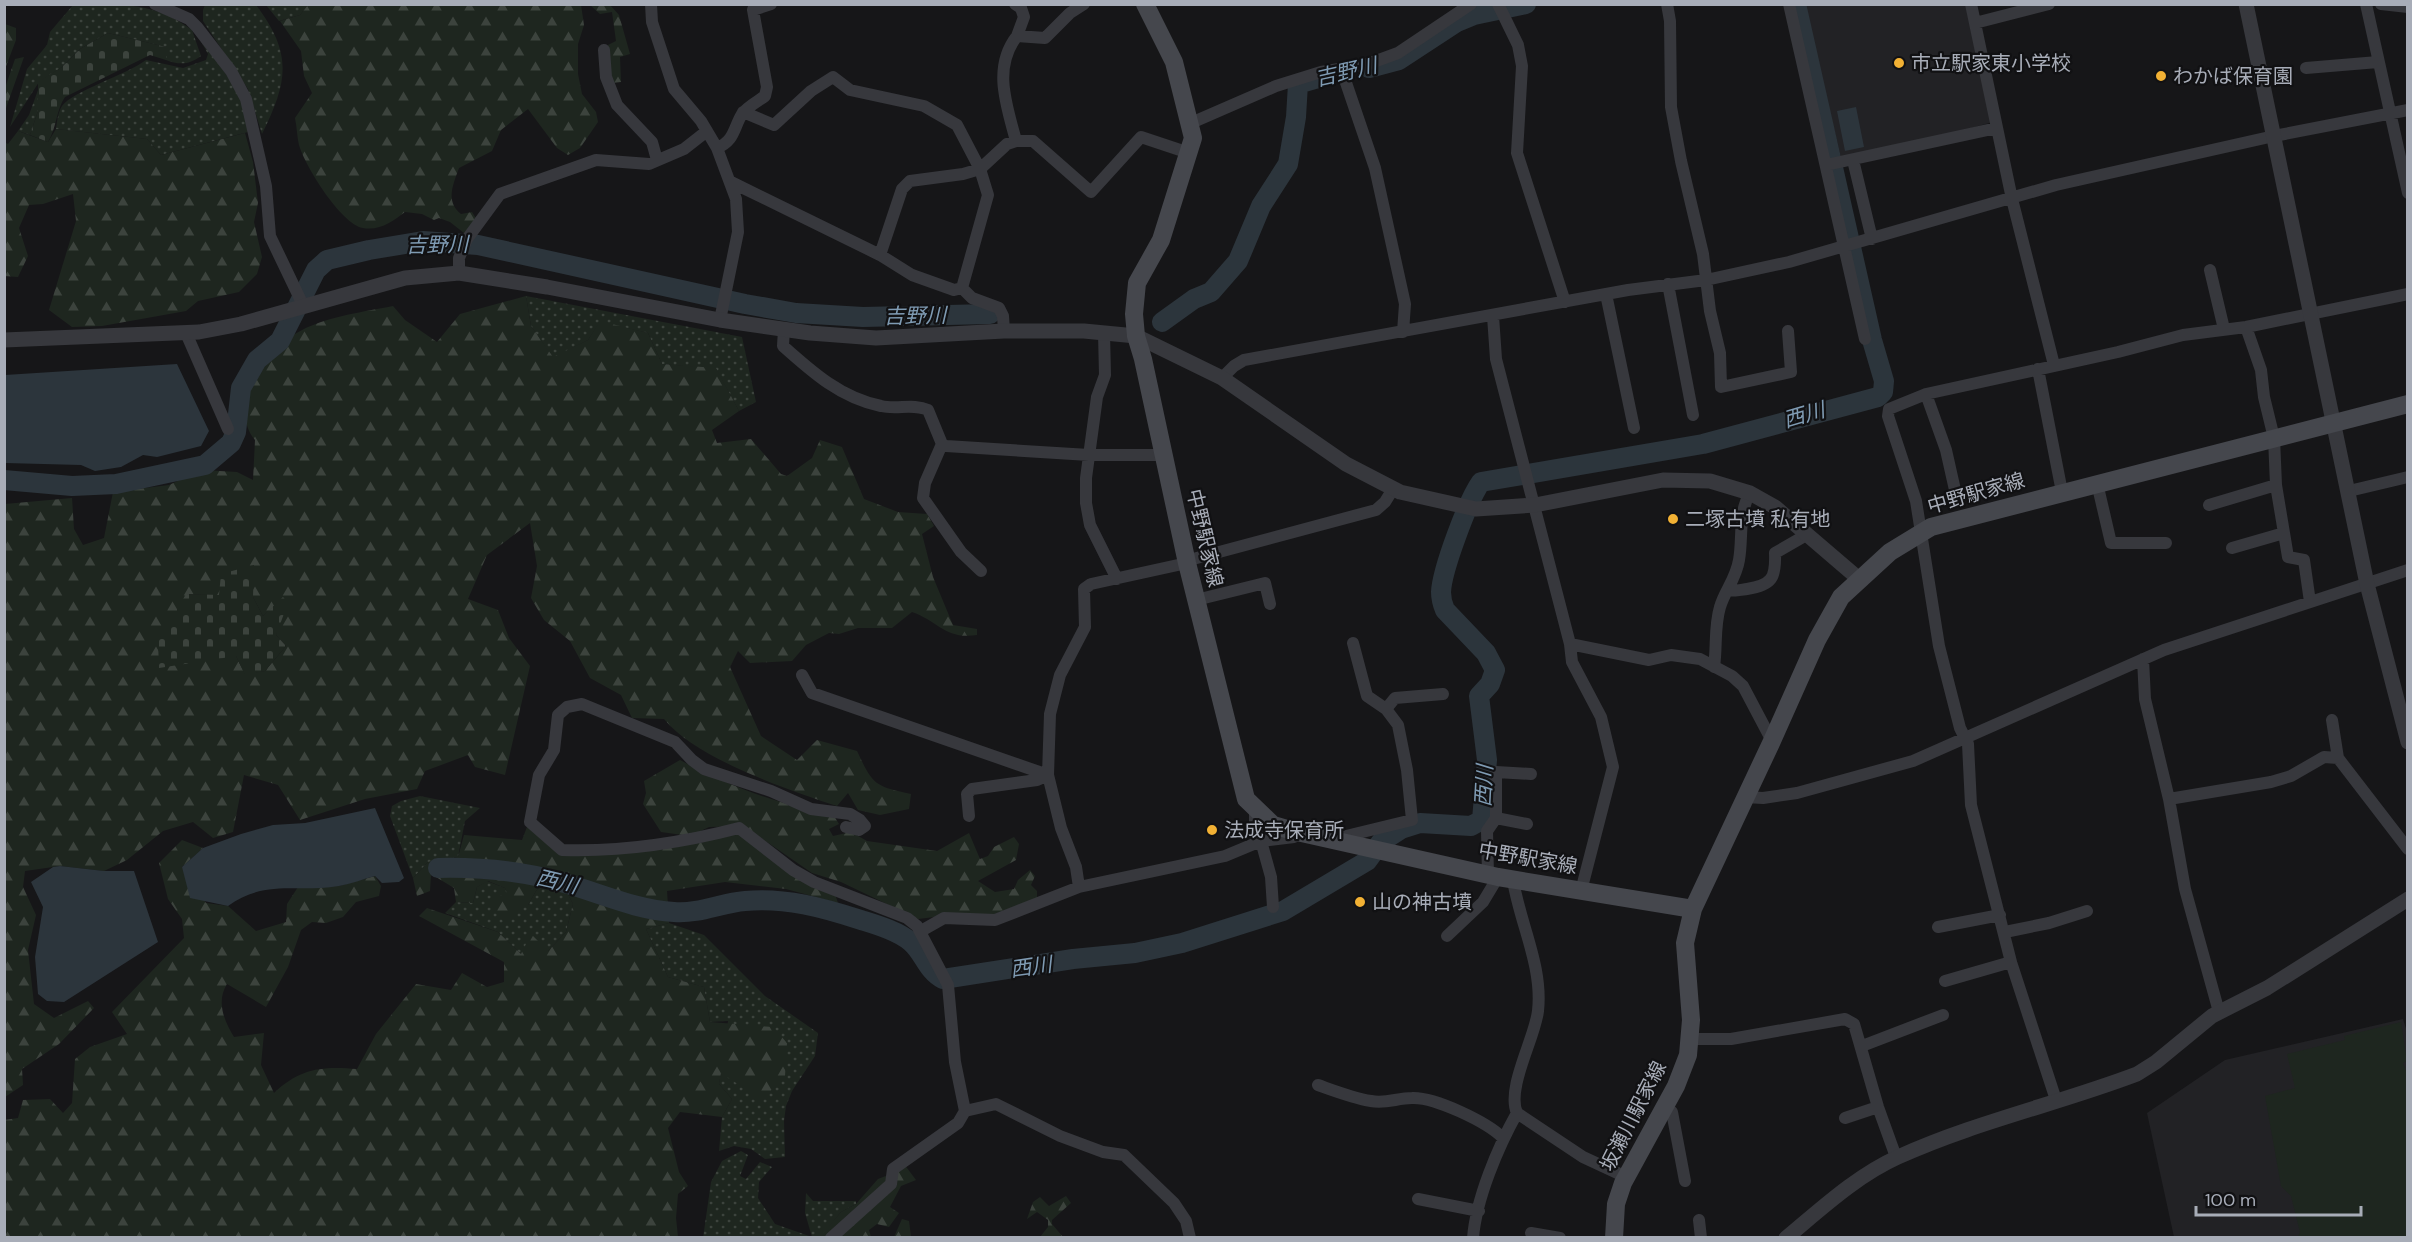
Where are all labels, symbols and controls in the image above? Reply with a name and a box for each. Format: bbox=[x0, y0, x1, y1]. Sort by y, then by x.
place label: 市立駅家東小学校 bbox=[1911, 50, 2071, 76]
water label: 吉野川 bbox=[1312, 51, 1382, 93]
marker: 市立駅家東小学校 bbox=[1892, 56, 1906, 70]
place label: わかば保育園 bbox=[2173, 63, 2293, 89]
marker: わかば保育園 bbox=[2154, 69, 2168, 83]
water label: 吉野川 bbox=[405, 230, 471, 260]
water label: 吉野川 bbox=[883, 301, 949, 331]
water label: 西川 bbox=[1780, 395, 1830, 434]
street label: 中野駅家線 bbox=[1924, 467, 2028, 519]
street label: 中野駅家線 bbox=[1181, 486, 1229, 590]
place label: 二塚古墳 私有地 bbox=[1685, 506, 1830, 532]
marker: 二塚古墳 私有地 bbox=[1666, 512, 1680, 526]
water label: 西川 bbox=[1469, 762, 1499, 808]
place label: 法成寺保育所 bbox=[1224, 817, 1344, 843]
marker: 法成寺保育所 bbox=[1205, 823, 1219, 837]
street label: 中野駅家線 bbox=[1477, 837, 1579, 879]
water label: 西川 bbox=[533, 864, 583, 901]
place label: 山の神古墳 bbox=[1372, 889, 1472, 915]
marker: 山の神古墳 bbox=[1353, 895, 1367, 909]
water label: 西川 bbox=[1008, 950, 1056, 984]
street label: 坂瀬川駅家線 bbox=[1594, 1057, 1672, 1175]
scale bar bbox=[2196, 1179, 2361, 1217]
text: 100 m bbox=[2205, 1188, 2256, 1212]

